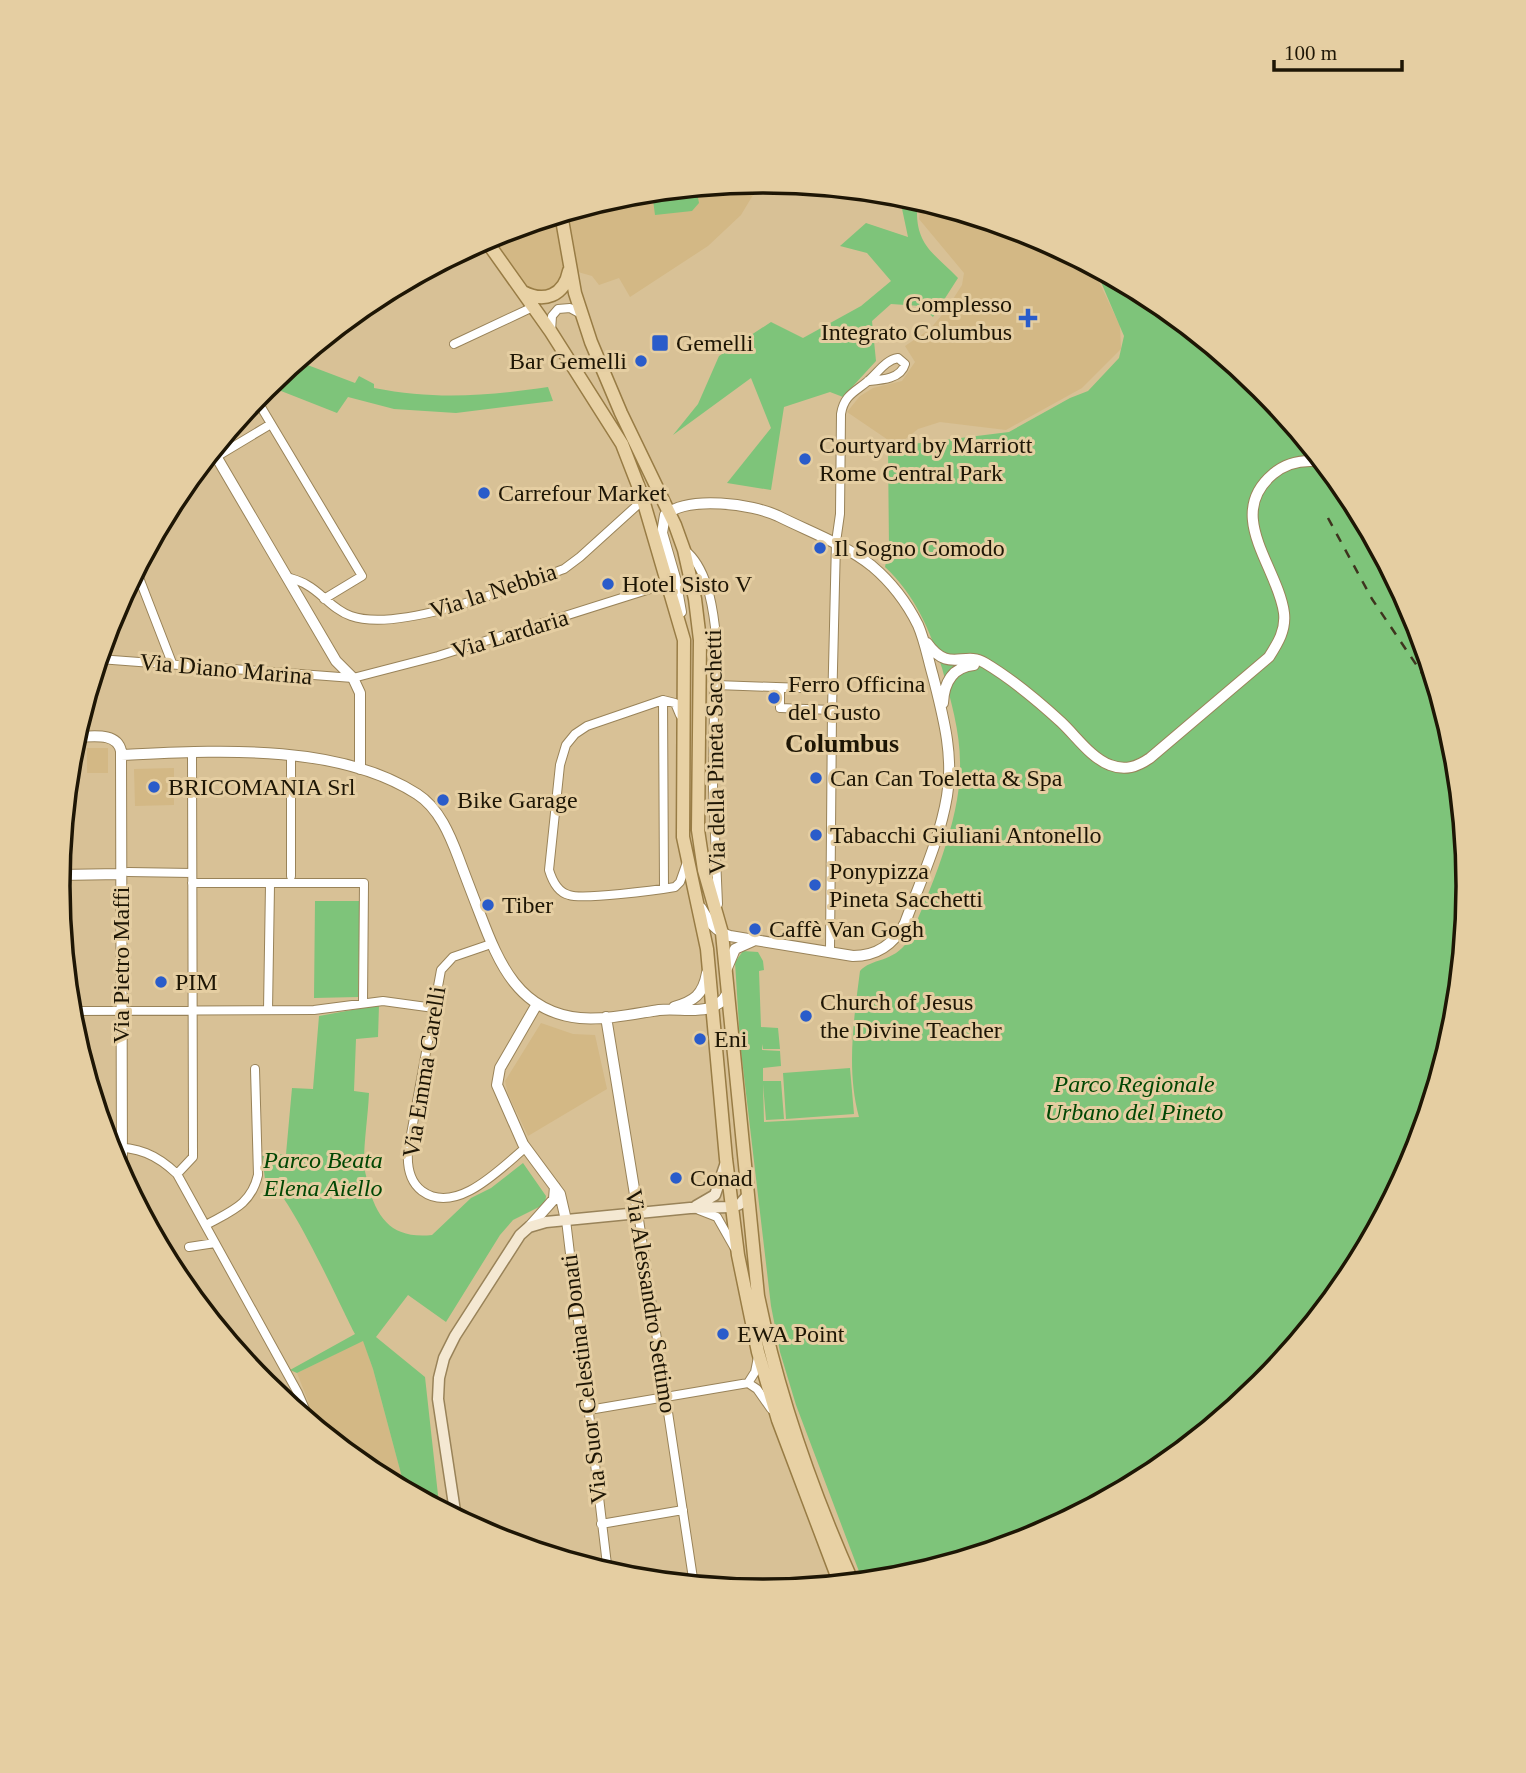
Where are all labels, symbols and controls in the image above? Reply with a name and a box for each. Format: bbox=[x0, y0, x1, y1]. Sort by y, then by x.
scale bar bbox=[1274, 28, 1402, 72]
text: 100 m bbox=[1284, 41, 1337, 65]
place label: Complesso Integrato Columbus bbox=[821, 291, 1012, 345]
marker: Complesso Integrato Columbus bbox=[1018, 308, 1038, 328]
place label: Gemelli bbox=[676, 330, 754, 356]
marker: Gemelli bbox=[650, 333, 670, 353]
place label: Bar Gemelli bbox=[509, 348, 627, 374]
marker: Bar Gemelli bbox=[633, 353, 649, 369]
place label: Courtyard by Marriott Rome Central Park bbox=[819, 432, 1033, 486]
marker: Courtyard by Marriott Rome Central Park bbox=[797, 451, 813, 467]
place label: Carrefour Market bbox=[498, 480, 667, 506]
marker: Carrefour Market bbox=[476, 485, 492, 501]
place label: Il Sogno Comodo bbox=[834, 535, 1005, 561]
marker: Il Sogno Comodo bbox=[812, 540, 828, 556]
street label: Via la Nebbia bbox=[426, 558, 560, 624]
place label: Hotel Sisto V bbox=[622, 571, 753, 597]
marker: Hotel Sisto V bbox=[600, 576, 616, 592]
street label: Via Lardaria bbox=[449, 604, 572, 664]
street label: Via della Pineta Sacchetti bbox=[700, 629, 730, 875]
street label: Via Diano Marina bbox=[139, 649, 314, 690]
place label: Ferro Officina del Gusto bbox=[788, 671, 926, 725]
marker: Ferro Officina del Gusto bbox=[766, 690, 782, 706]
district label: Columbus bbox=[785, 729, 899, 758]
place label: Can Can Toeletta & Spa bbox=[830, 765, 1063, 791]
marker: Can Can Toeletta & Spa bbox=[808, 770, 824, 786]
place label: BRICOMANIA Srl bbox=[168, 774, 356, 800]
marker: BRICOMANIA Srl bbox=[146, 779, 162, 795]
place label: Bike Garage bbox=[457, 787, 578, 813]
marker: Bike Garage bbox=[435, 792, 451, 808]
place label: Tabacchi Giuliani Antonello bbox=[830, 822, 1102, 848]
marker: Tabacchi Giuliani Antonello bbox=[808, 827, 824, 843]
place label: Ponypizza Pineta Sacchetti bbox=[829, 858, 983, 912]
marker: Ponypizza Pineta Sacchetti bbox=[807, 877, 823, 893]
street label: Via Pietro Maffi bbox=[108, 886, 134, 1043]
place label: Tiber bbox=[502, 892, 553, 918]
marker: Tiber bbox=[480, 897, 496, 913]
place label: Caffè Van Gogh bbox=[769, 916, 924, 942]
marker: Caffè Van Gogh bbox=[747, 921, 763, 937]
place label: PIM bbox=[175, 969, 218, 995]
marker: PIM bbox=[153, 974, 169, 990]
street label: Via Emma Carelli bbox=[398, 984, 450, 1160]
place label: Church of Jesus the Divine Teacher bbox=[820, 989, 1002, 1043]
marker: Church of Jesus the Divine Teacher bbox=[798, 1008, 814, 1024]
place label: Eni bbox=[714, 1026, 748, 1052]
marker: Eni bbox=[692, 1031, 708, 1047]
park label: Parco Regionale Urbano del Pineto bbox=[1045, 1071, 1223, 1125]
park label: Parco Beata Elena Aiello bbox=[262, 1147, 383, 1201]
place label: Conad bbox=[690, 1165, 753, 1191]
marker: Conad bbox=[668, 1170, 684, 1186]
street label: Via Alessandro Settimo bbox=[620, 1187, 682, 1415]
street label: Via Suor Celestina Donati bbox=[556, 1252, 612, 1505]
place label: EWA Point bbox=[737, 1321, 845, 1347]
marker: EWA Point bbox=[715, 1326, 731, 1342]

